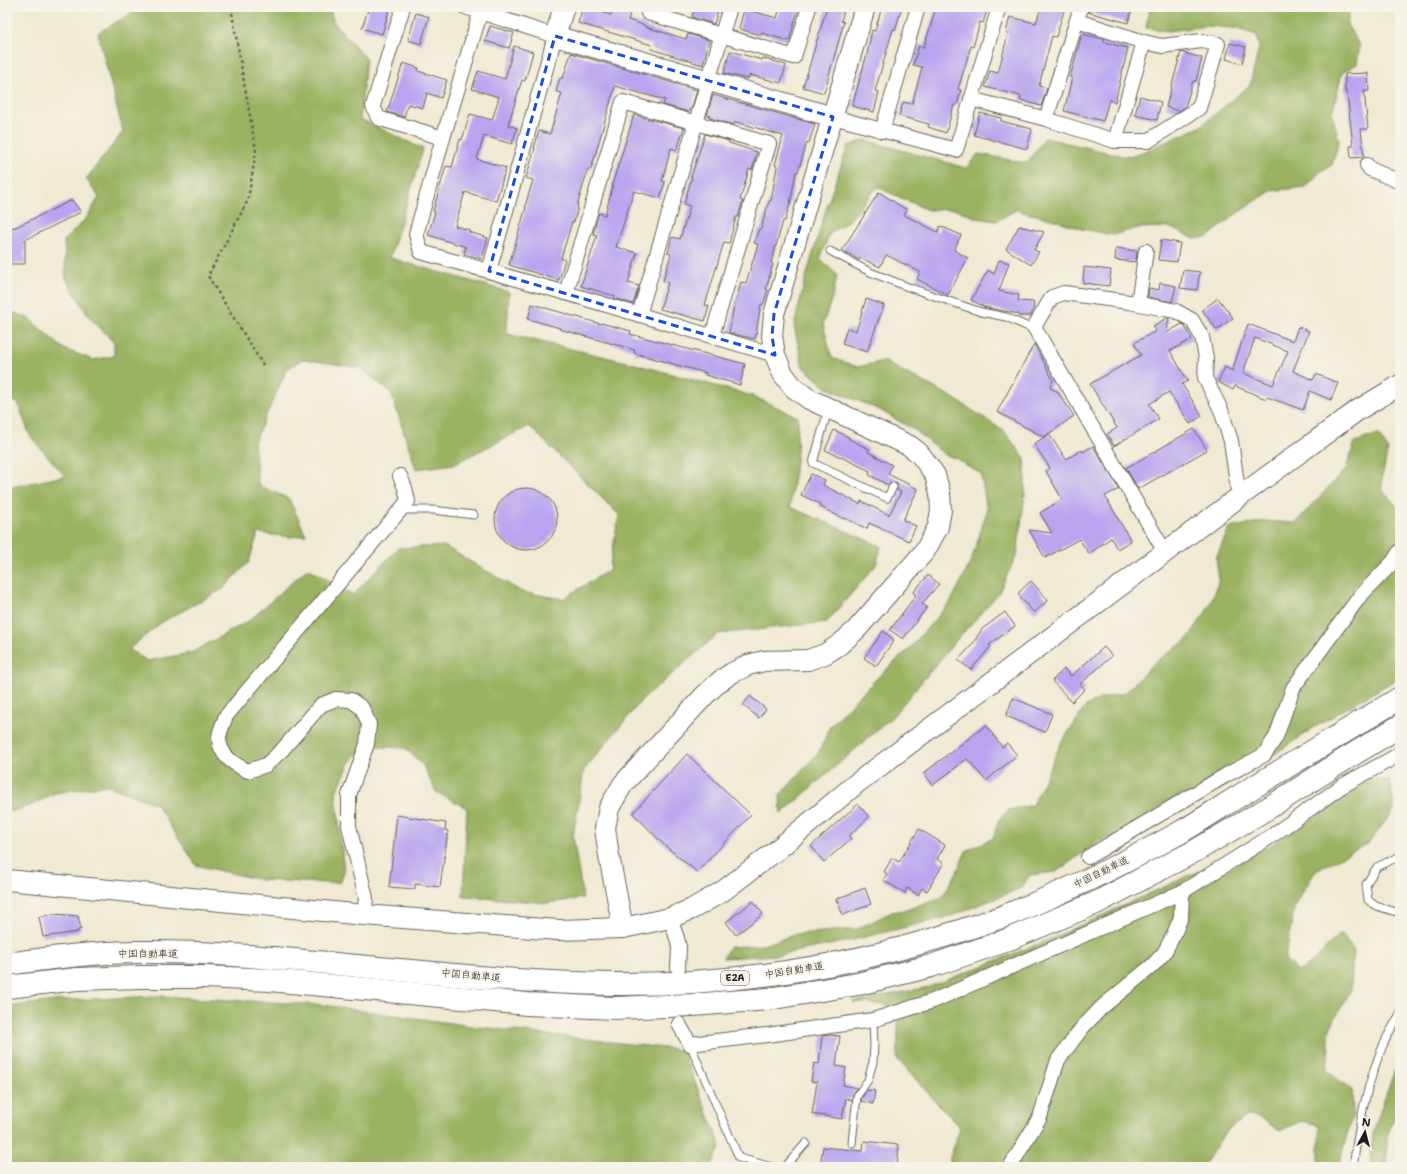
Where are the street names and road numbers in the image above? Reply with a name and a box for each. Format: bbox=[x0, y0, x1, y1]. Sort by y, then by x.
street label: 中国自動車道 bbox=[1071, 853, 1131, 891]
street label: 中国自動車道 bbox=[118, 947, 178, 960]
street label: 中国自動車道 bbox=[763, 959, 825, 981]
street label: 中国自動車道 bbox=[441, 966, 501, 984]
road number: E2A bbox=[721, 971, 749, 985]

